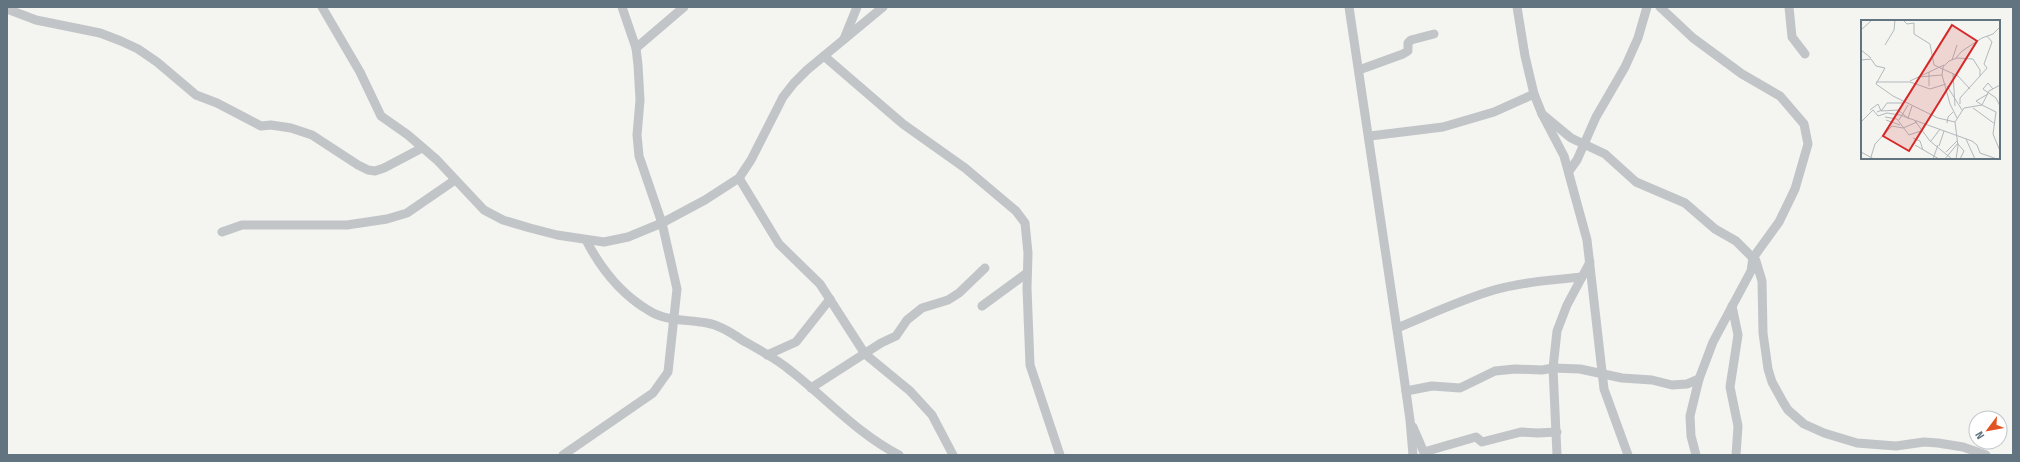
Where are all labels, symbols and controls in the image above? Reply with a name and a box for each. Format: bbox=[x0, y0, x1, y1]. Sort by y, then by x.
inset map bbox=[1861, 20, 2000, 159]
north arrow bbox=[1968, 410, 2008, 450]
text: N bbox=[1973, 429, 1987, 441]

